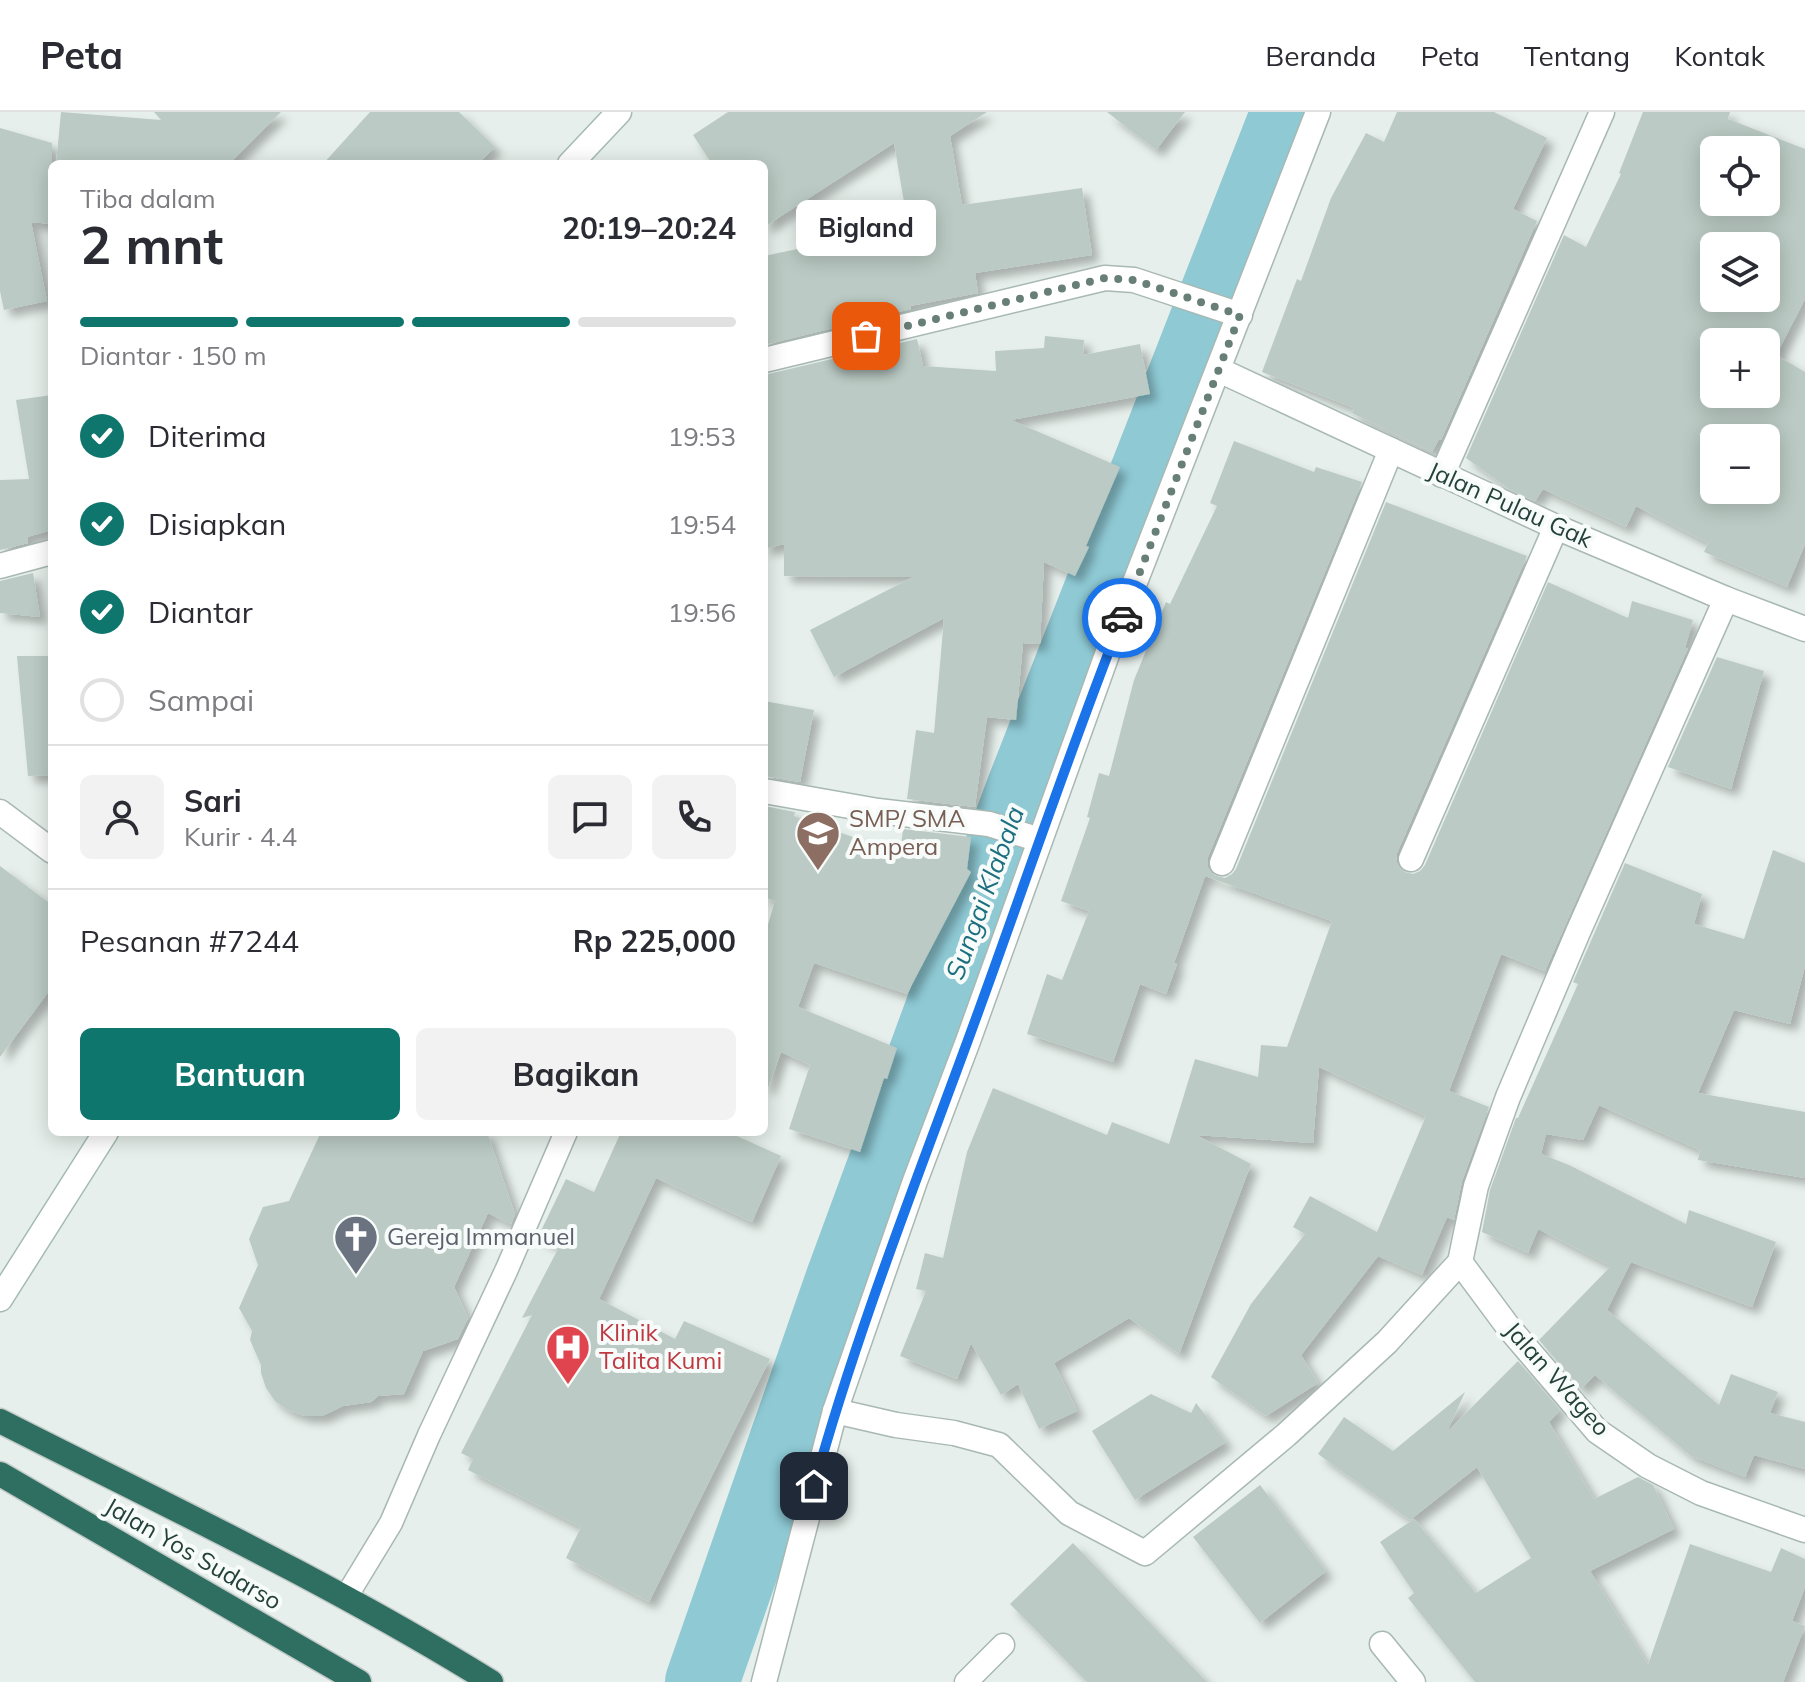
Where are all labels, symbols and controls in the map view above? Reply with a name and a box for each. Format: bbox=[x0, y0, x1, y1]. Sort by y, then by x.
text: Peta bbox=[40, 31, 123, 79]
text: Beranda bbox=[1265, 38, 1376, 73]
text: Peta bbox=[1420, 38, 1480, 73]
text: Tentang bbox=[1524, 38, 1630, 73]
text: Kontak bbox=[1674, 38, 1765, 73]
map controls bbox=[1700, 136, 1780, 504]
button: locate bbox=[1700, 136, 1780, 216]
text: Tiba dalam bbox=[80, 182, 216, 215]
callout: Bigland bbox=[796, 200, 936, 256]
text: 20:19–20:24 bbox=[562, 209, 736, 247]
text: Bigland bbox=[818, 211, 914, 244]
text: 2 mnt bbox=[80, 212, 223, 277]
button: layers bbox=[1700, 232, 1780, 312]
pin bbox=[832, 302, 900, 370]
icon: bag bbox=[844, 314, 888, 358]
button: + bbox=[1700, 328, 1780, 408]
text: Diantar · 150 m bbox=[80, 339, 267, 372]
icon: check bbox=[80, 414, 124, 458]
text: Diterima bbox=[148, 417, 267, 455]
text: 19:53 bbox=[668, 420, 736, 453]
button: − bbox=[1700, 424, 1780, 504]
street label: Jalan Pulau Gak bbox=[1424, 454, 1598, 554]
icon: check bbox=[80, 502, 124, 546]
text: Disiapkan bbox=[148, 505, 286, 543]
text: 19:54 bbox=[668, 508, 736, 541]
courier bbox=[1082, 578, 1162, 658]
icon: check bbox=[80, 590, 124, 634]
text: Diantar bbox=[148, 593, 253, 631]
text: 19:56 bbox=[668, 596, 736, 629]
icon: car bbox=[1100, 596, 1144, 640]
text: Sampai bbox=[148, 681, 254, 719]
button: person bbox=[80, 775, 164, 859]
button: chat bbox=[548, 775, 632, 859]
button: phone bbox=[652, 775, 736, 859]
text: Sari bbox=[184, 782, 242, 820]
water label: Sungai Klabala bbox=[938, 802, 1031, 984]
place label: SMP/ SMA Ampera bbox=[849, 803, 965, 861]
school or university icon: SMP/ SMA Ampera bbox=[794, 809, 842, 872]
text: Kurir · 4.4 bbox=[184, 820, 297, 853]
text: Pesanan #7244 bbox=[80, 922, 299, 960]
text: Rp 225,000 bbox=[573, 922, 736, 960]
button: Bantuan bbox=[80, 1028, 400, 1120]
button: Bagikan bbox=[416, 1028, 736, 1120]
church icon: Gereja Immanuel bbox=[332, 1213, 380, 1276]
place label: Gereja Immanuel bbox=[387, 1221, 575, 1251]
street label: Jalan Wageo bbox=[1499, 1315, 1617, 1442]
place label: Klinik Talita Kumi bbox=[599, 1317, 722, 1375]
hospital icon: Klinik Talita Kumi bbox=[544, 1323, 592, 1386]
pin bbox=[780, 1452, 848, 1520]
icon: home bbox=[792, 1464, 836, 1508]
street label: Jalan Yos Sudarso bbox=[100, 1490, 287, 1616]

